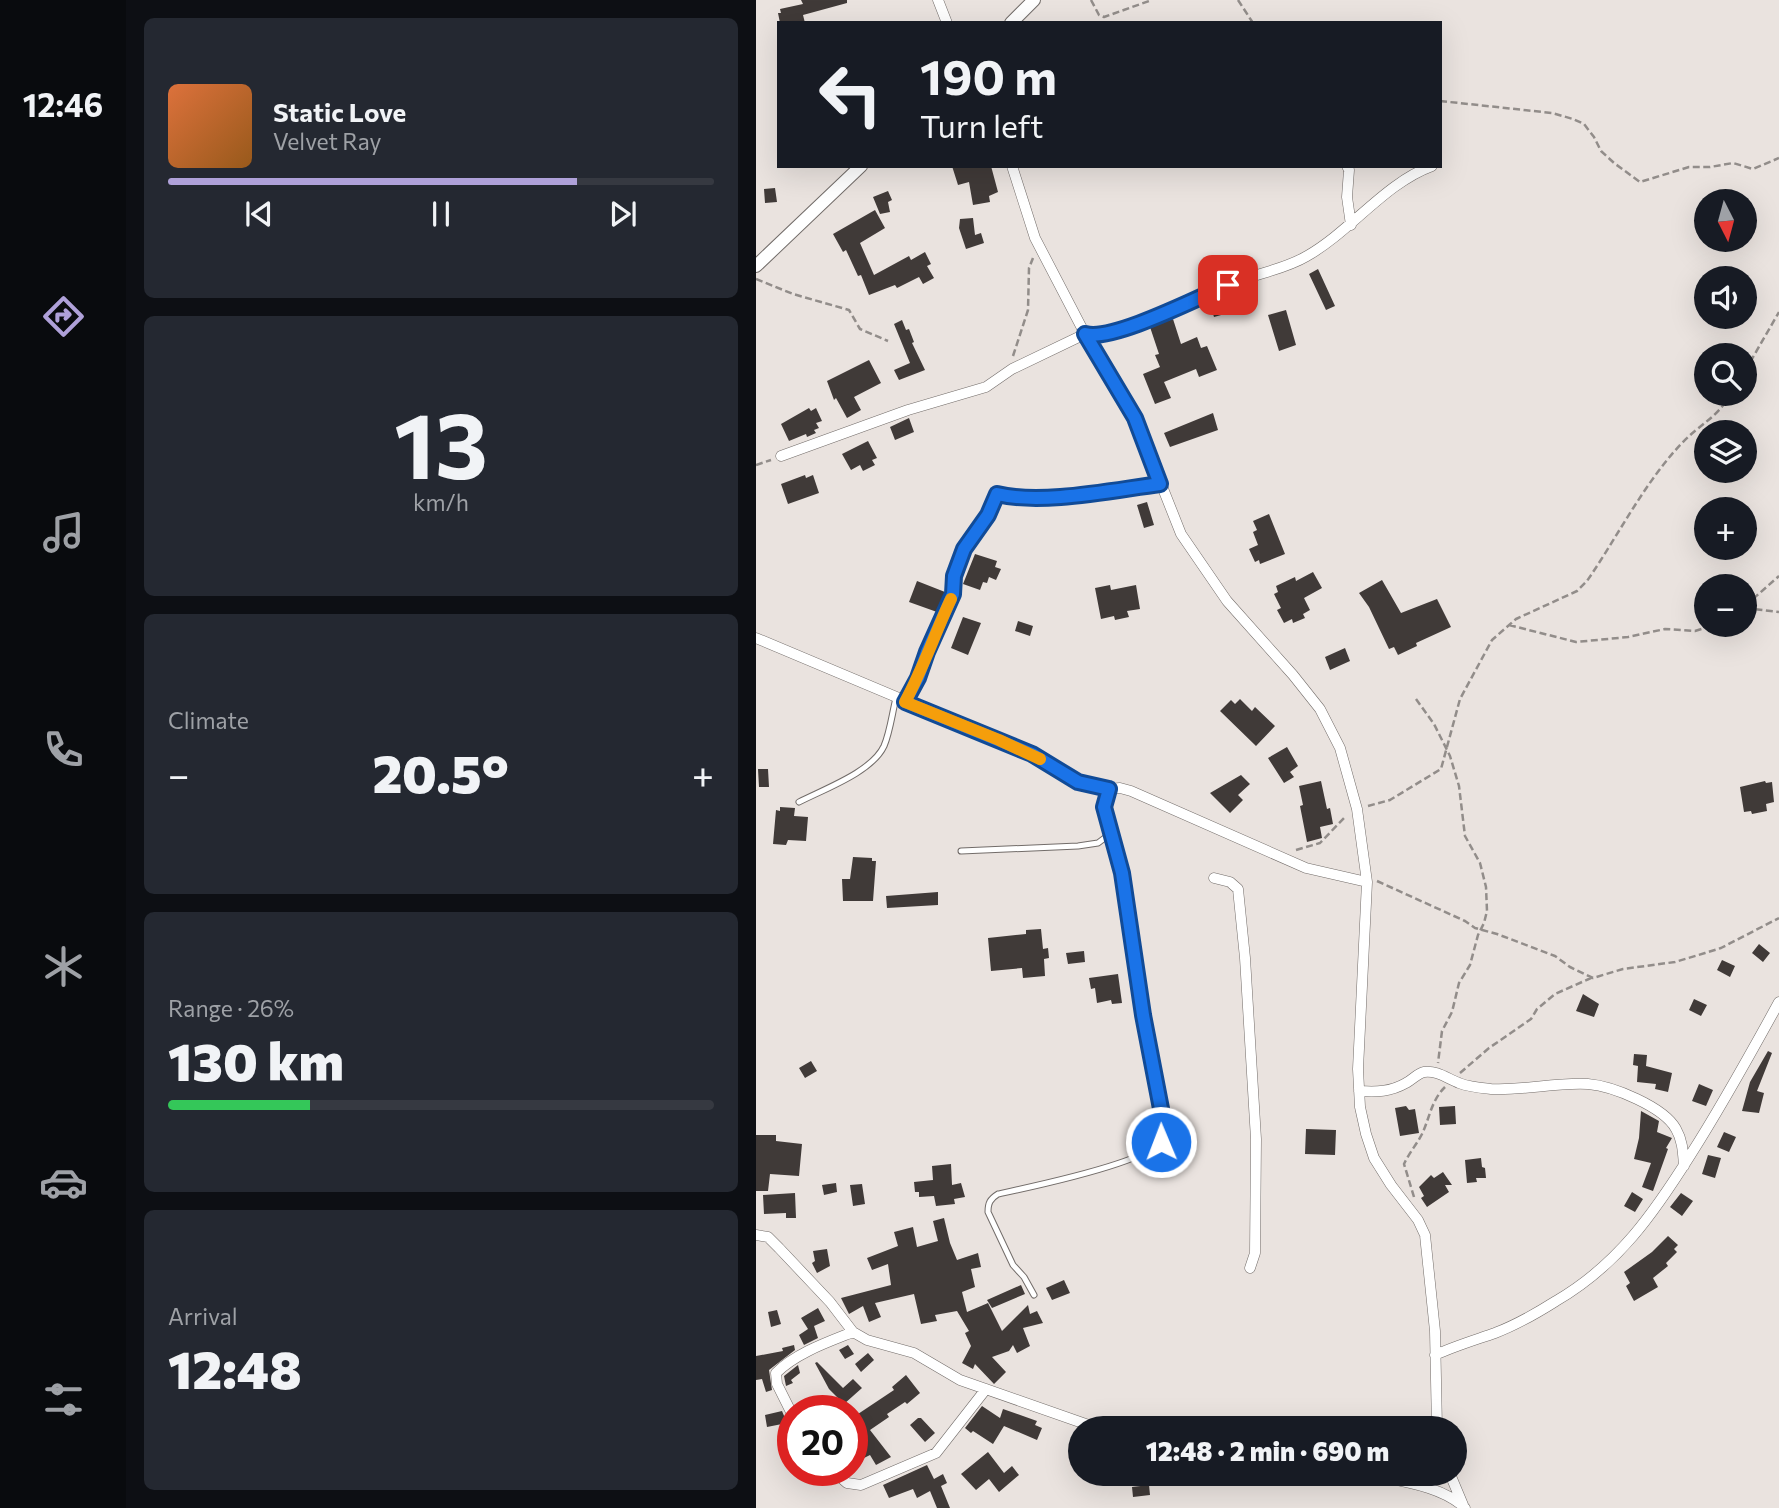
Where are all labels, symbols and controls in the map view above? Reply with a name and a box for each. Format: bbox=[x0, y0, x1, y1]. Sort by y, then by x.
text: 190 m bbox=[920, 45, 1057, 105]
icon: left bbox=[805, 49, 896, 140]
text: 12:46 bbox=[23, 84, 103, 124]
text: Static Love bbox=[273, 96, 406, 127]
text: Turn left bbox=[920, 105, 1044, 145]
text: Velvet Ray bbox=[273, 127, 381, 155]
north arrow bbox=[1694, 189, 1757, 252]
map controls bbox=[1694, 189, 1757, 637]
icon: previous bbox=[240, 195, 278, 233]
icon: pause bbox=[422, 195, 460, 233]
icon: next bbox=[604, 195, 642, 233]
pin bbox=[1198, 255, 1258, 315]
icon: arrive bbox=[1209, 266, 1247, 304]
button: sound bbox=[1694, 266, 1757, 329]
icon: directions bbox=[39, 292, 88, 341]
button: search bbox=[1694, 343, 1757, 406]
text: 13 bbox=[394, 386, 488, 498]
button: layers bbox=[1694, 420, 1757, 483]
text: km/h bbox=[413, 488, 469, 516]
button: + bbox=[1694, 497, 1757, 560]
icon: music bbox=[39, 508, 88, 557]
button: − bbox=[1694, 574, 1757, 637]
text: Climate bbox=[168, 706, 249, 734]
icon: phone bbox=[39, 725, 88, 774]
text: 20.5° bbox=[372, 740, 509, 804]
text: − bbox=[168, 750, 190, 797]
text: + bbox=[692, 750, 714, 797]
icon: climate bbox=[39, 942, 88, 991]
text: Range · 26% bbox=[168, 994, 294, 1022]
text: 130 km bbox=[168, 1028, 344, 1092]
position arrow bbox=[1124, 1105, 1198, 1179]
icon: car bbox=[39, 1158, 88, 1207]
text: Arrival bbox=[168, 1302, 238, 1330]
text: 12:48 bbox=[168, 1336, 302, 1400]
icon: filters bbox=[39, 1375, 88, 1424]
speed limit sign: 20 bbox=[777, 1395, 868, 1486]
text: 12:48 · 2 min · 690 m bbox=[1146, 1435, 1389, 1466]

